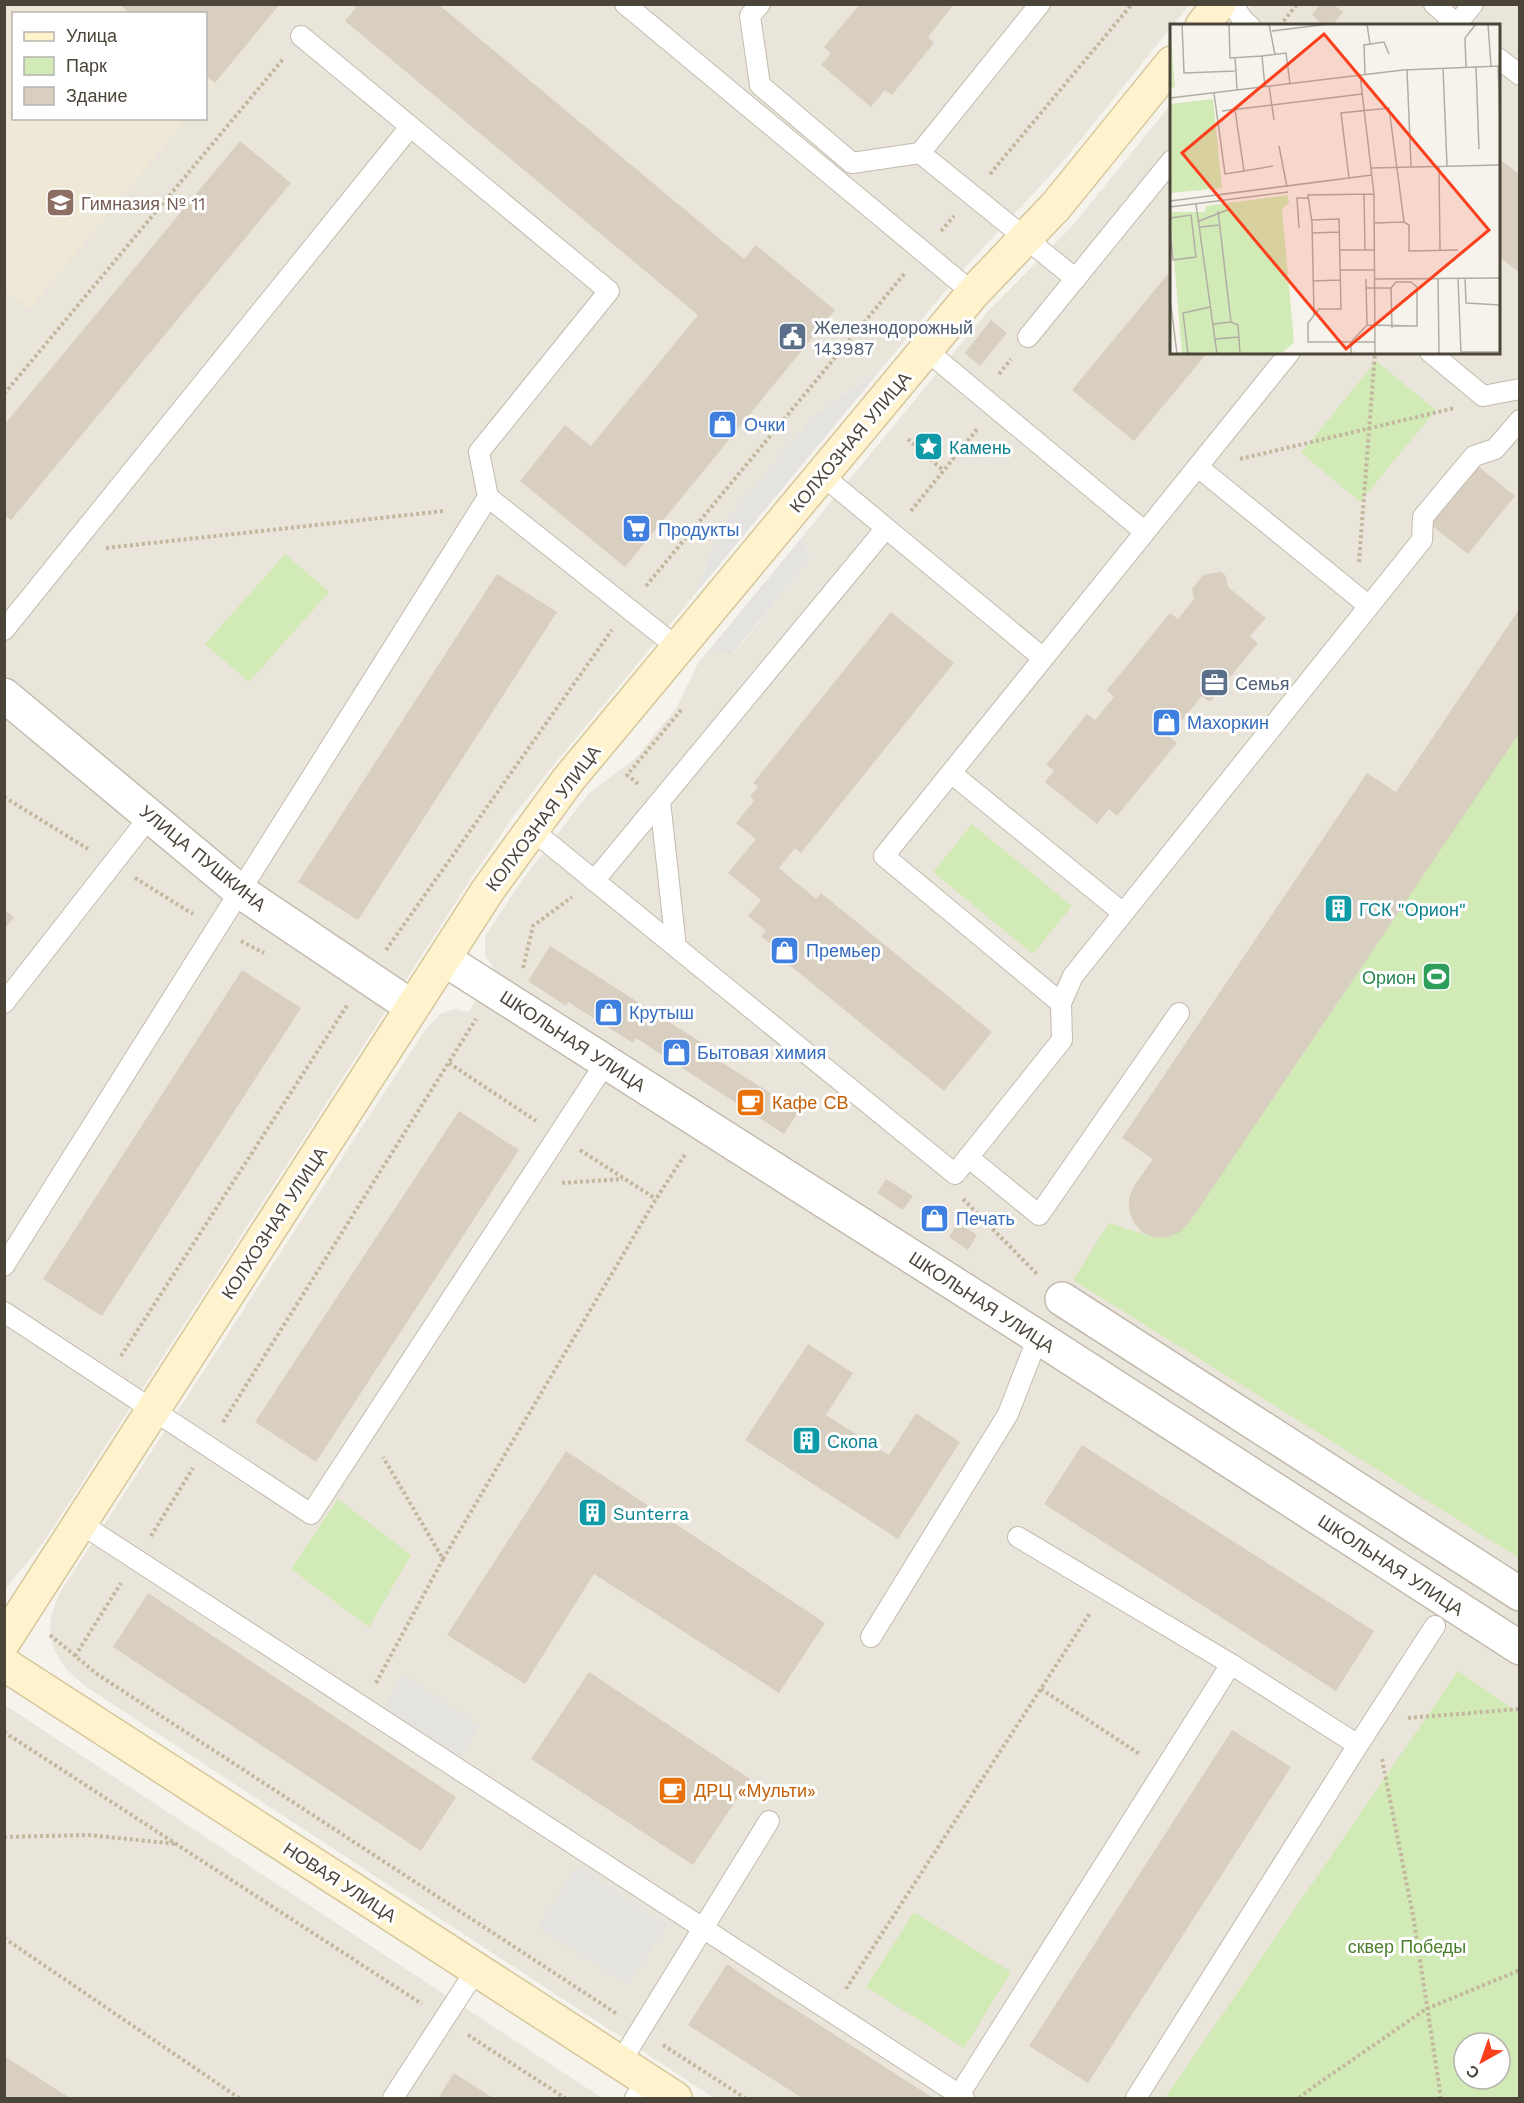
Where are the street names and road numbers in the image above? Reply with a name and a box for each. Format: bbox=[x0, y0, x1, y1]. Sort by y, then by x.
street label: КОЛХОЗНАЯ УЛИЦА bbox=[785, 367, 915, 517]
street label: КОЛХОЗНАЯ УЛИЦА bbox=[481, 741, 605, 895]
street label: УЛИЦА ПУШКИНА bbox=[136, 801, 270, 915]
street label: ШКОЛЬНАЯ УЛИЦА bbox=[496, 986, 650, 1096]
street label: КОЛХОЗНАЯ УЛИЦА bbox=[217, 1143, 331, 1303]
street label: ШКОЛЬНАЯ УЛИЦА bbox=[905, 1247, 1059, 1357]
street label: ШКОЛЬНАЯ УЛИЦА bbox=[1314, 1510, 1468, 1620]
street label: НОВАЯ УЛИЦА bbox=[280, 1838, 400, 1926]

